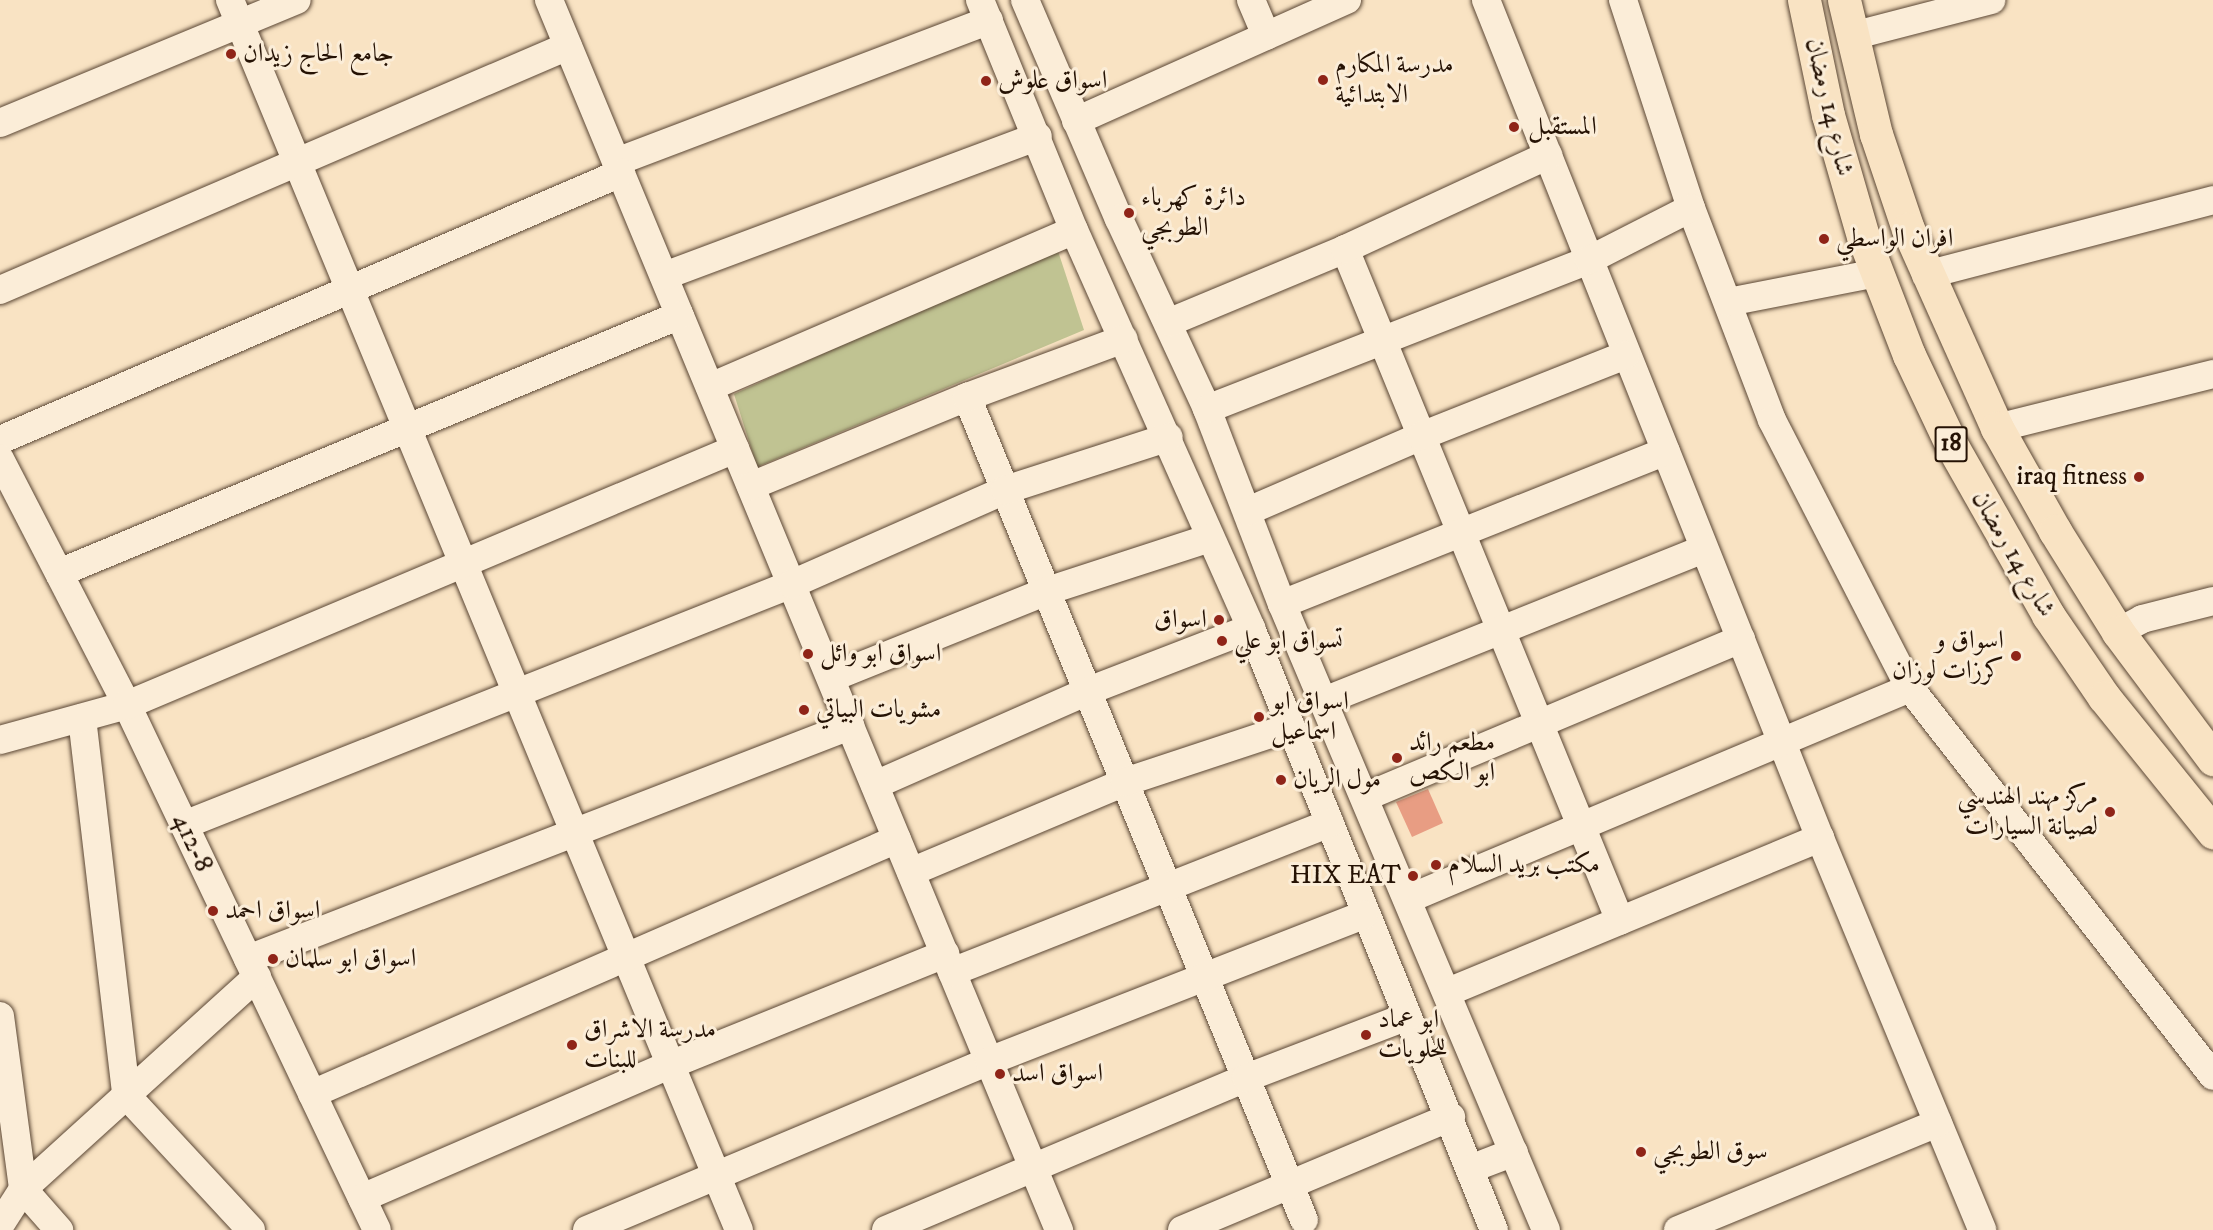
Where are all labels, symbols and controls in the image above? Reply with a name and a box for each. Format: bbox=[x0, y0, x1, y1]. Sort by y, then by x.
street label: شارع 14 رمضان bbox=[1798, 35, 1860, 179]
place label: جامع الحاج زيدان bbox=[243, 38, 394, 70]
marker: جامع الحاج زيدان bbox=[224, 47, 238, 61]
place label: مدرسة المكارم الابتدائية bbox=[1335, 49, 1454, 110]
place label: اسواق علوش bbox=[998, 65, 1107, 97]
marker: مدرسة المكارم الابتدائية bbox=[1316, 73, 1330, 87]
marker: اسواق علوش bbox=[979, 74, 993, 88]
place label: المستقبل bbox=[1528, 111, 1597, 143]
marker: المستقبل bbox=[1505, 118, 1523, 136]
place label: دائرة كهرباء الطوبجي bbox=[1141, 182, 1246, 243]
marker: دائرة كهرباء الطوبجي bbox=[1122, 206, 1136, 220]
place label: افران الواسطي bbox=[1836, 223, 1953, 255]
marker: افران الواسطي bbox=[1817, 232, 1831, 246]
road number: 18 bbox=[1934, 423, 1968, 465]
place label: iraq fitness bbox=[2017, 461, 2127, 493]
marker: iraq fitness bbox=[2132, 470, 2146, 484]
street label: شارع 14 رمضان bbox=[1964, 485, 2062, 623]
place label: اسواق bbox=[1154, 604, 1207, 636]
marker: اسواق bbox=[1212, 613, 1226, 627]
place label: تسواق ابو علي bbox=[1234, 625, 1343, 657]
place label: اسواق و كرزات لوزان bbox=[1892, 625, 2004, 686]
marker: تسواق ابو علي bbox=[1215, 634, 1229, 648]
place label: اسواق ابو وائل bbox=[820, 638, 941, 670]
marker: اسواق ابو وائل bbox=[801, 647, 815, 661]
marker: اسواق و كرزات لوزان bbox=[2009, 649, 2023, 663]
place label: اسواق ابو اسماعيل bbox=[1271, 686, 1349, 748]
place label: مشويات البياتي bbox=[816, 694, 941, 726]
marker: مشويات البياتي bbox=[797, 703, 811, 717]
marker: اسواق ابو اسماعيل bbox=[1252, 710, 1266, 724]
place label: مطعم رائد ابو الكص bbox=[1409, 727, 1495, 788]
marker: مطعم رائد ابو الكص bbox=[1390, 751, 1404, 765]
place label: مول الريان bbox=[1293, 764, 1381, 796]
marker: مول الريان bbox=[1274, 773, 1288, 787]
place label: مركز مهند الهندسي لصيانة السيارات bbox=[1957, 781, 2098, 843]
marker: مركز مهند الهندسي لصيانة السيارات bbox=[2103, 805, 2117, 819]
street label: 412-8 bbox=[165, 809, 219, 877]
place label: مكتب بريد السلام bbox=[1448, 849, 1600, 881]
marker: مكتب بريد السلام bbox=[1429, 858, 1443, 872]
place label: HIX EAT bbox=[1290, 860, 1401, 892]
marker: HIX EAT bbox=[1406, 869, 1420, 883]
place label: اسواق احمد bbox=[225, 895, 320, 927]
marker: اسواق احمد bbox=[206, 904, 220, 918]
place label: اسواق ابو سلمان bbox=[285, 943, 416, 975]
marker: اسواق ابو سلمان bbox=[266, 952, 280, 966]
place label: ابو عماد للحلويات bbox=[1378, 1004, 1447, 1066]
place label: مدرسة الاشراق للبنات bbox=[584, 1014, 716, 1076]
marker: ابو عماد للحلويات bbox=[1359, 1028, 1373, 1042]
marker: مدرسة الاشراق للبنات bbox=[565, 1038, 579, 1052]
place label: اسواق اسد bbox=[1012, 1058, 1103, 1090]
marker: اسواق اسد bbox=[993, 1067, 1007, 1081]
place label: سوق الطوبجي bbox=[1653, 1136, 1768, 1168]
marker: سوق الطوبجي bbox=[1634, 1145, 1648, 1159]

